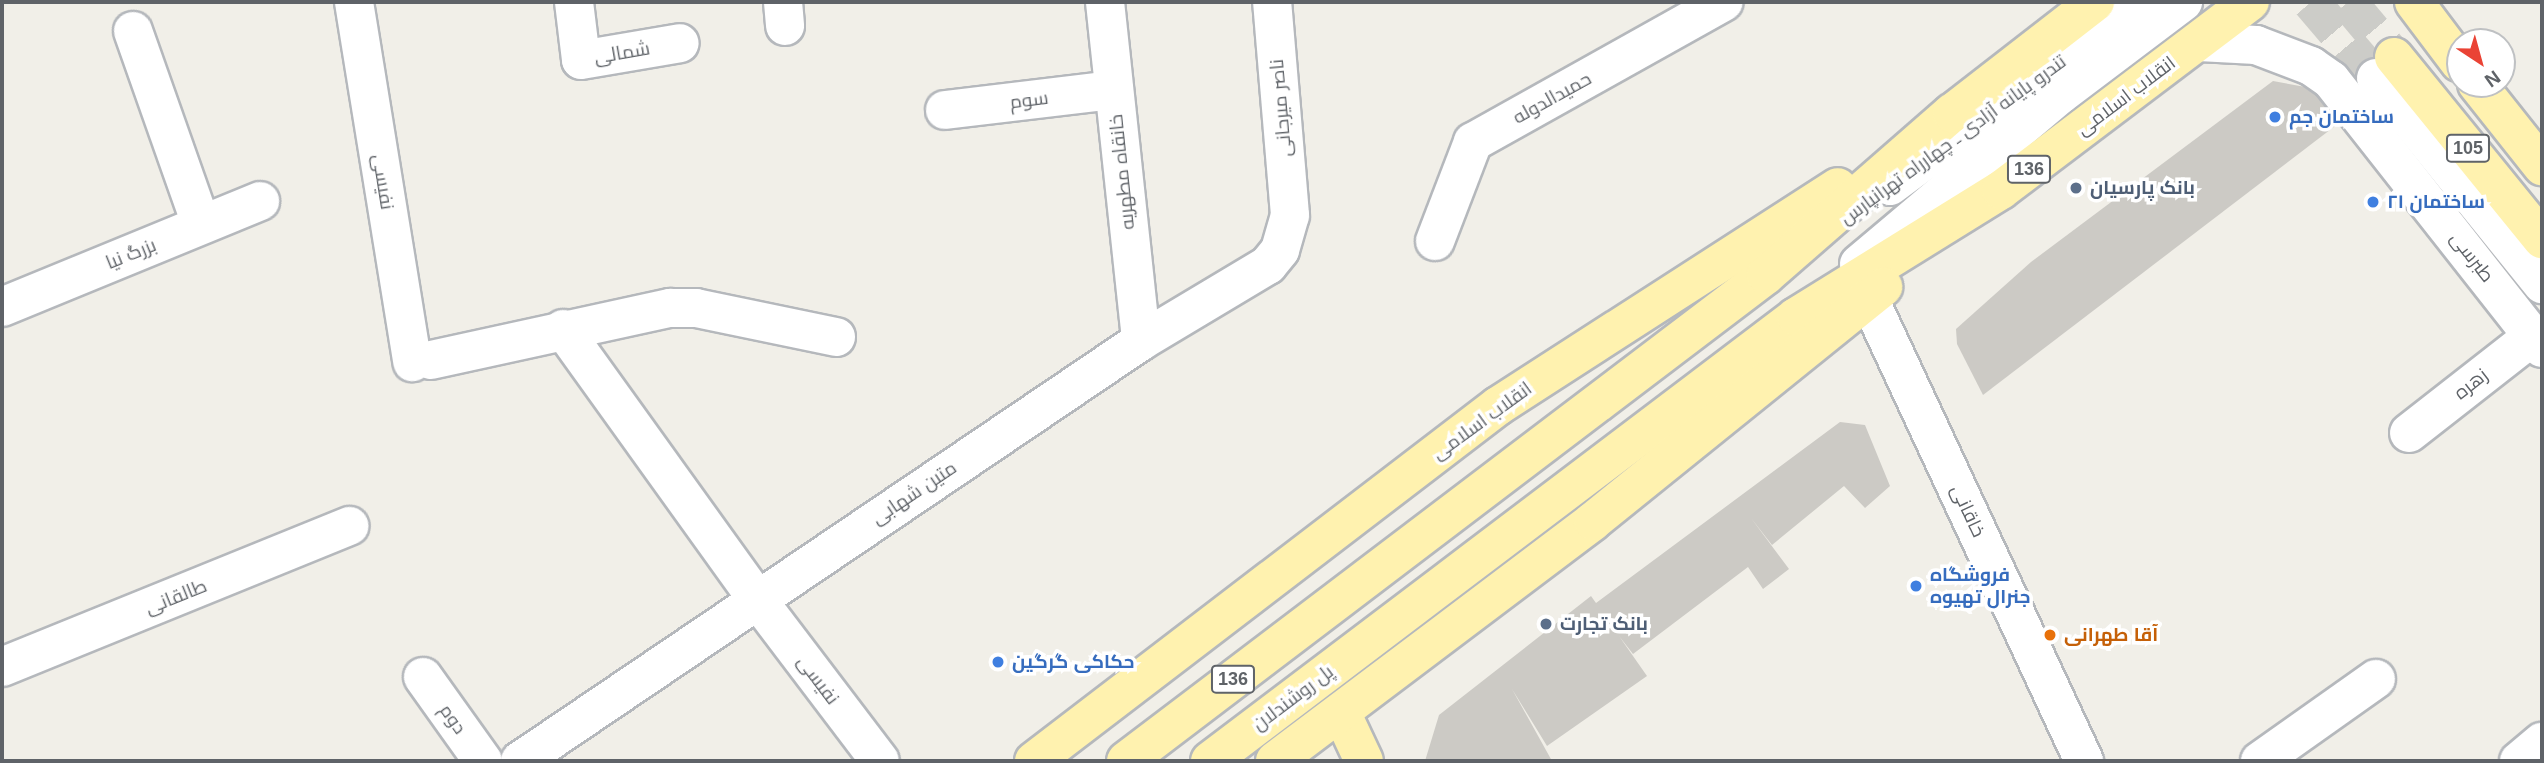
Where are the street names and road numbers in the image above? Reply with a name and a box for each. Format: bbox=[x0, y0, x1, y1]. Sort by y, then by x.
street label: شمالی bbox=[592, 37, 652, 69]
street label: تندرو پایانه آزادی ـ چهارراه تهرانپارس bbox=[1836, 50, 2070, 230]
street label: انقلاب اسلامی bbox=[2072, 51, 2180, 141]
street label: ناصر میرجانی bbox=[1265, 58, 1297, 158]
street label: حمیدالدوله bbox=[1509, 67, 1595, 129]
street label: سوم bbox=[1008, 86, 1050, 114]
street label: خانقاه مطهریه bbox=[1105, 113, 1139, 231]
road number: 105 bbox=[2445, 134, 2491, 162]
street label: نفیسی bbox=[367, 153, 399, 211]
road number: 136 bbox=[2006, 154, 2052, 184]
street label: طبرسی bbox=[2445, 227, 2499, 287]
street label: بزرگ نیا bbox=[103, 234, 159, 274]
street label: زهره bbox=[2449, 364, 2493, 404]
street label: انقلاب اسلامی bbox=[1428, 377, 1536, 465]
street label: متین شهابی bbox=[867, 456, 961, 530]
street label: خاقانی bbox=[1946, 481, 1990, 541]
street label: طالقانی bbox=[142, 574, 210, 620]
street label: نفیسی bbox=[792, 651, 844, 709]
street label: پل روشندلان bbox=[1248, 660, 1338, 736]
road number: 136 bbox=[1210, 664, 1256, 694]
street label: دوم bbox=[435, 700, 471, 738]

